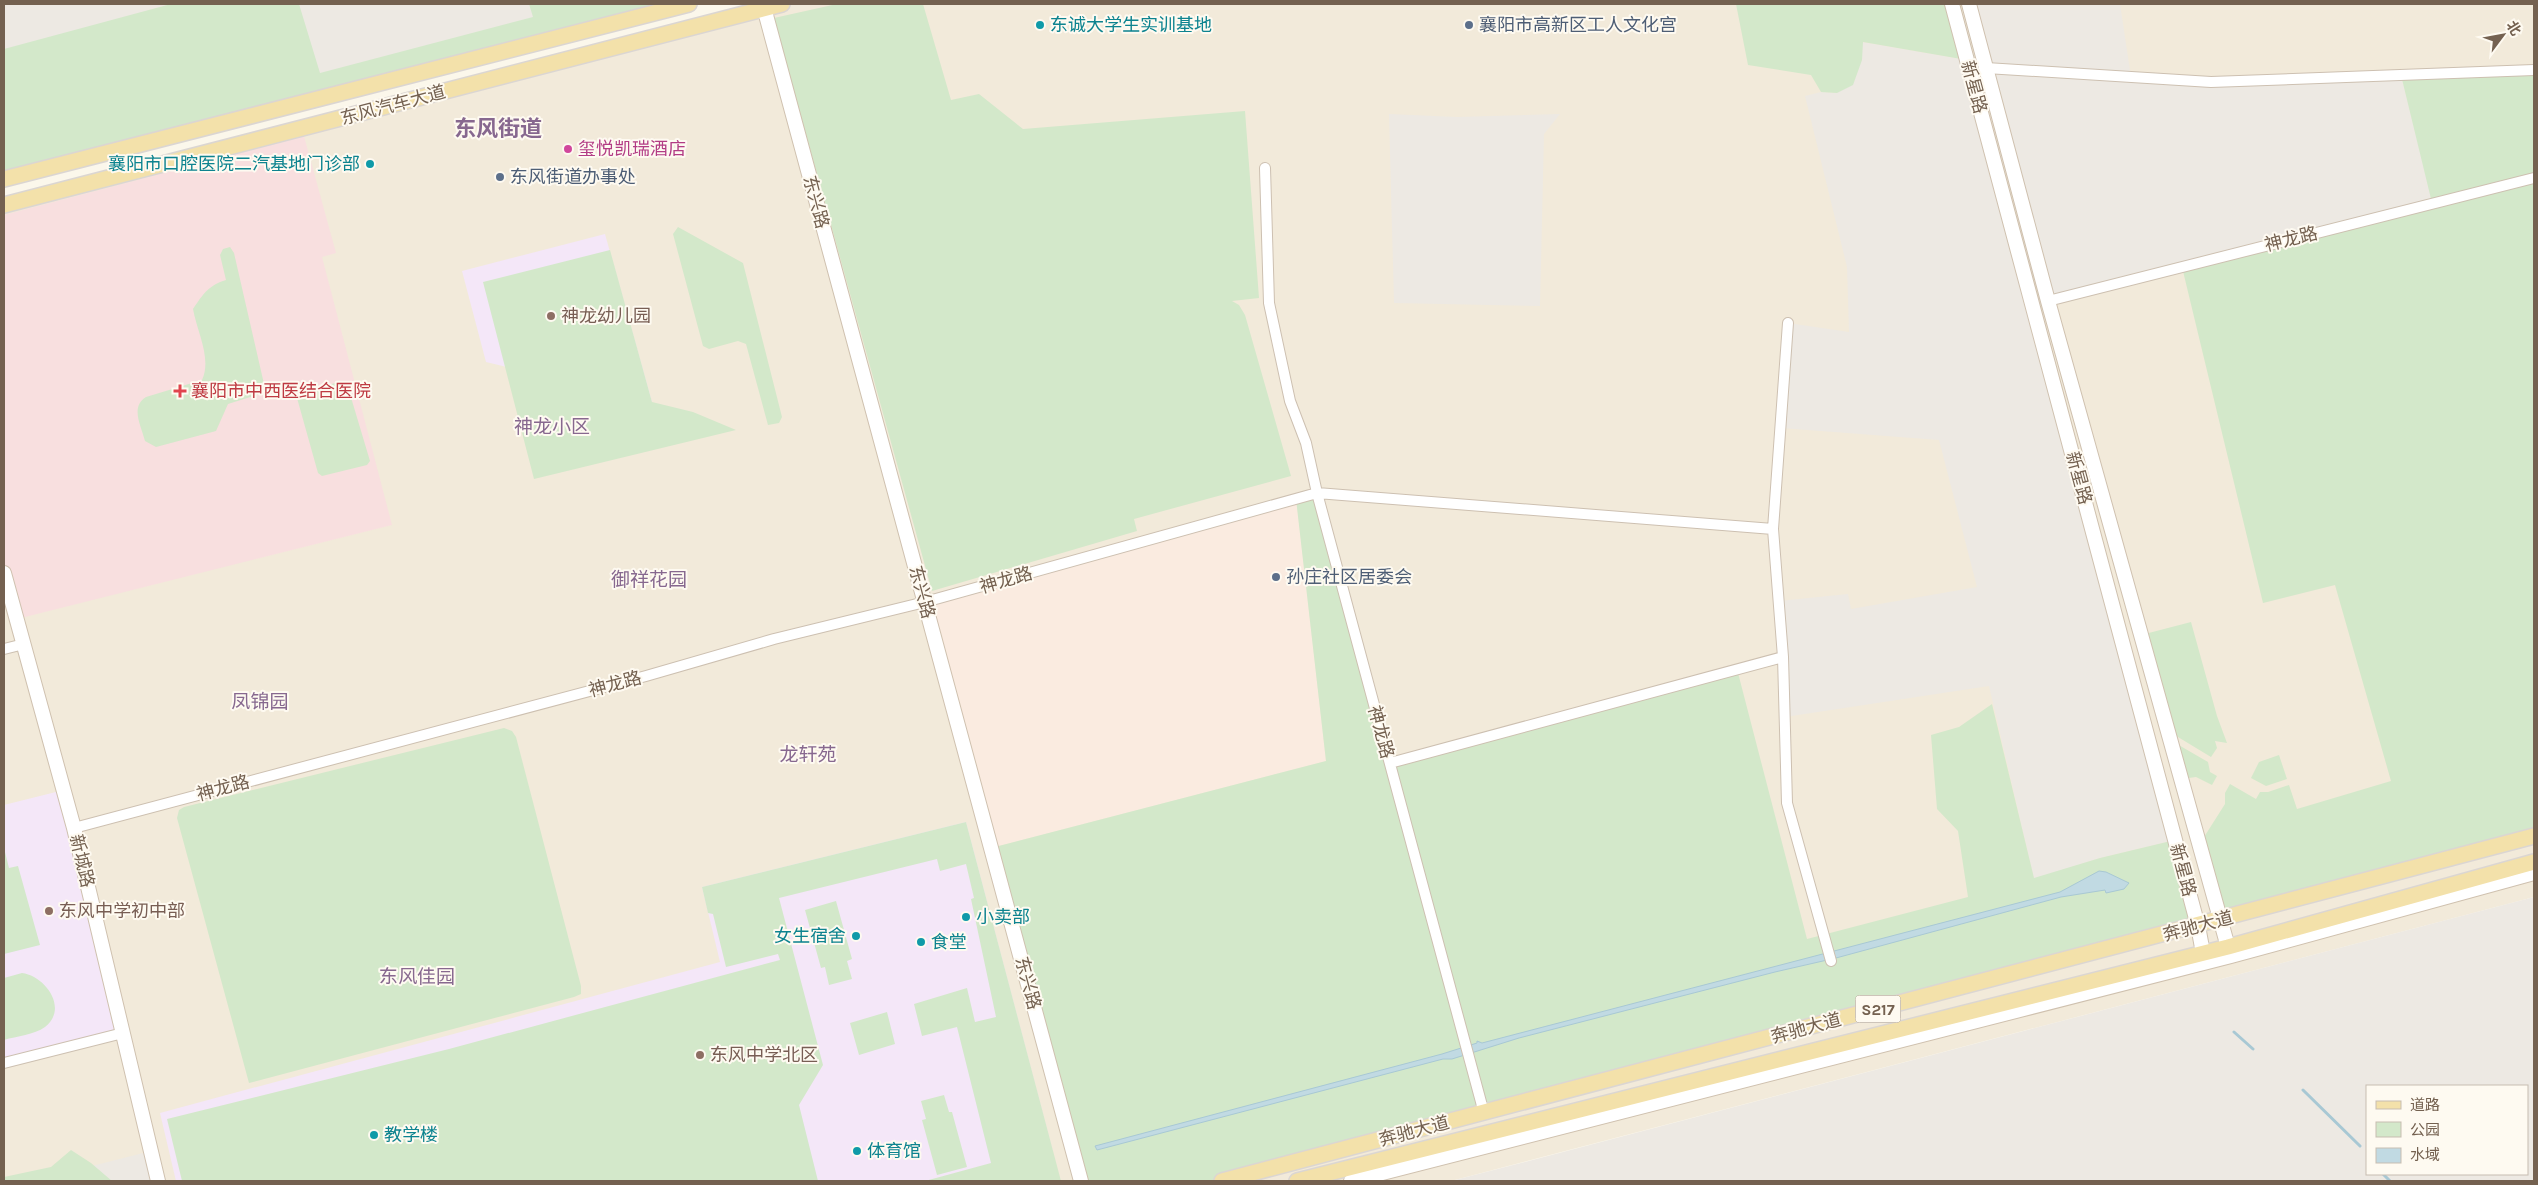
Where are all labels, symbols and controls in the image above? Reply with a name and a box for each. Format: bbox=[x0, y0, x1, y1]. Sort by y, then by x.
north arrow bbox=[2478, 10, 2528, 60]
place label: 东诚大学生实训基地 bbox=[1050, 14, 1212, 36]
place label: 襄阳市高新区工人文化宫 bbox=[1479, 14, 1677, 36]
text: 北 bbox=[2503, 18, 2525, 39]
marker: 东诚大学生实训基地 bbox=[1034, 19, 1046, 31]
marker: 襄阳市高新区工人文化宫 bbox=[1463, 19, 1475, 31]
street label: 新星路 bbox=[1956, 58, 1992, 116]
street label: 东风汽车大道 bbox=[338, 80, 448, 130]
district label: 东风街道 bbox=[454, 116, 542, 142]
place label: 玺悦凯瑞酒店 bbox=[578, 138, 686, 160]
marker: 玺悦凯瑞酒店 bbox=[562, 143, 574, 155]
place label: 襄阳市口腔医院二汽基地门诊部 bbox=[108, 153, 360, 175]
marker: 襄阳市口腔医院二汽基地门诊部 bbox=[364, 158, 376, 170]
place label: 东风街道办事处 bbox=[510, 166, 636, 188]
marker: 东风街道办事处 bbox=[494, 171, 506, 183]
street label: 东兴路 bbox=[798, 173, 834, 231]
street label: 神龙路 bbox=[2262, 222, 2320, 256]
place label: 神龙幼儿园 bbox=[561, 305, 651, 327]
marker: 神龙幼儿园 bbox=[545, 310, 557, 322]
place label: 襄阳市中西医结合医院 bbox=[191, 380, 371, 402]
marker: 襄阳市中西医结合医院 bbox=[173, 384, 187, 398]
district label: 神龙小区 bbox=[514, 416, 590, 438]
street label: 新星路 bbox=[2061, 449, 2097, 507]
street label: 神龙路 bbox=[977, 562, 1035, 598]
street label: 东兴路 bbox=[904, 563, 940, 621]
place label: 孙庄社区居委会 bbox=[1286, 566, 1412, 588]
district label: 御祥花园 bbox=[611, 569, 687, 591]
marker: 孙庄社区居委会 bbox=[1270, 571, 1282, 583]
street label: 神龙路 bbox=[586, 666, 644, 702]
district label: 凤锦园 bbox=[231, 691, 289, 713]
street label: 神龙路 bbox=[1363, 703, 1399, 761]
district label: 龙轩苑 bbox=[779, 744, 837, 766]
street label: 神龙路 bbox=[194, 770, 252, 806]
street label: 新城路 bbox=[65, 832, 99, 890]
street label: 新星路 bbox=[2165, 841, 2201, 899]
place label: 东风中学初中部 bbox=[59, 900, 185, 922]
marker: 东风中学初中部 bbox=[43, 905, 55, 917]
place label: 小卖部 bbox=[976, 906, 1030, 928]
street label: 奔驰大道 bbox=[2160, 906, 2236, 946]
marker: 小卖部 bbox=[960, 911, 972, 923]
place label: 女生宿舍 bbox=[774, 925, 846, 947]
marker: 女生宿舍 bbox=[850, 930, 862, 942]
place label: 食堂 bbox=[931, 931, 967, 953]
marker: 食堂 bbox=[915, 936, 927, 948]
street label: 东兴路 bbox=[1010, 954, 1046, 1012]
district label: 东风佳园 bbox=[379, 966, 455, 988]
road number: S217 bbox=[1856, 996, 1900, 1022]
street label: 奔驰大道 bbox=[1768, 1008, 1844, 1048]
place label: 东风中学北区 bbox=[710, 1044, 818, 1066]
marker: 东风中学北区 bbox=[694, 1049, 706, 1061]
legend bbox=[2366, 1085, 2528, 1175]
text: 道路 bbox=[2410, 1096, 2440, 1114]
street label: 奔驰大道 bbox=[1376, 1111, 1452, 1151]
text: 公园 bbox=[2410, 1121, 2440, 1139]
place label: 教学楼 bbox=[384, 1124, 438, 1146]
marker: 教学楼 bbox=[368, 1129, 380, 1141]
place label: 体育馆 bbox=[867, 1140, 921, 1162]
marker: 体育馆 bbox=[851, 1145, 863, 1157]
text: 水域 bbox=[2410, 1146, 2440, 1164]

